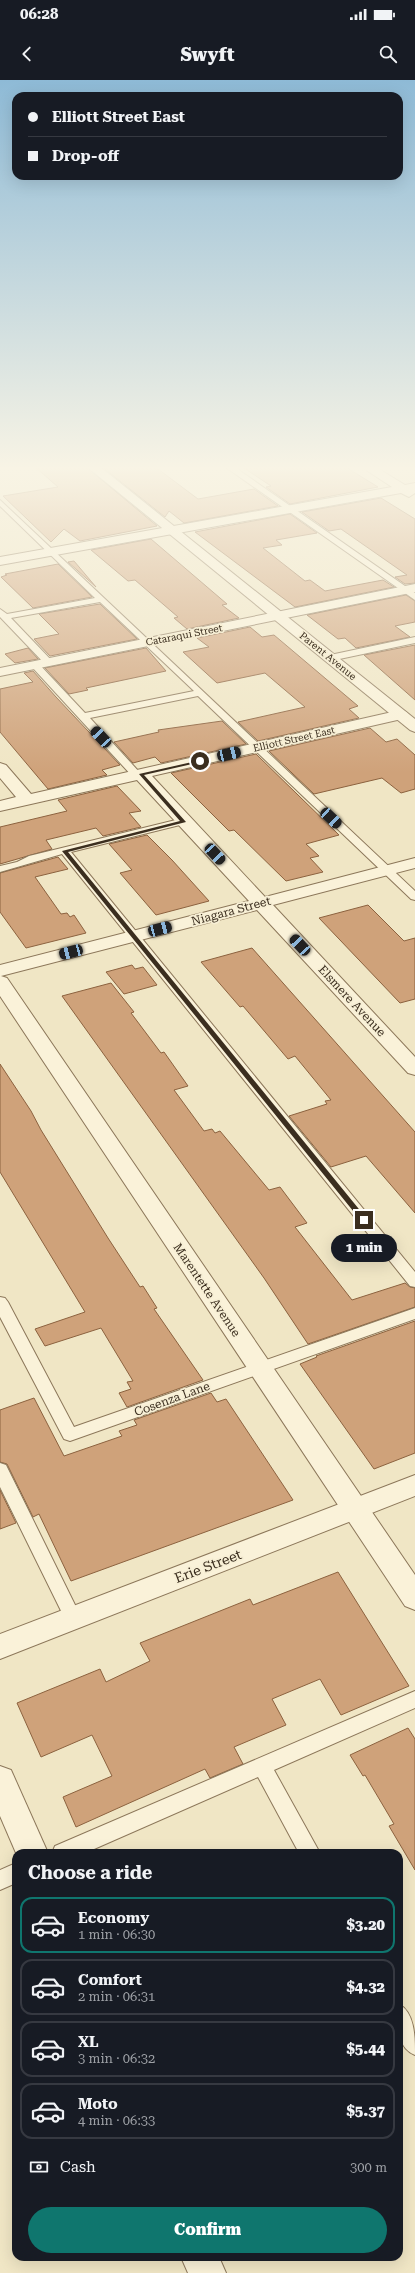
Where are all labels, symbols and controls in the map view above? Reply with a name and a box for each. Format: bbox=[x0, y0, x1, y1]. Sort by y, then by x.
text: 06:28 bbox=[20, 5, 58, 23]
icon: back bbox=[16, 43, 38, 65]
icon: search bbox=[377, 43, 399, 65]
text: Swyft bbox=[180, 44, 235, 65]
text: Elliott Street East bbox=[52, 108, 185, 126]
text: Drop-off bbox=[52, 147, 119, 165]
street label: Cataraqui Street bbox=[145, 622, 224, 648]
street label: Parent Avenue bbox=[297, 630, 359, 683]
car bbox=[88, 724, 114, 750]
street label: Elliott Street East bbox=[252, 724, 336, 754]
car bbox=[216, 745, 242, 763]
route start bbox=[191, 752, 209, 770]
car bbox=[318, 805, 344, 831]
car bbox=[202, 841, 228, 867]
street label: Niagara Street bbox=[190, 894, 273, 928]
car bbox=[147, 920, 173, 938]
car bbox=[287, 932, 313, 958]
car bbox=[58, 943, 84, 961]
street label: Elsmere Avenue bbox=[315, 963, 389, 1040]
route end bbox=[355, 1211, 373, 1229]
callout: 1 min bbox=[331, 1234, 397, 1262]
text: 1 min bbox=[346, 1240, 382, 1255]
street label: Marentette Avenue bbox=[171, 1241, 244, 1340]
street label: Cosenza Lane bbox=[132, 1379, 212, 1419]
street label: Erie Street bbox=[172, 1546, 244, 1586]
text: Choose a ride bbox=[28, 1862, 152, 1883]
icon: car bbox=[30, 1907, 66, 1943]
text: Economy bbox=[78, 1909, 149, 1927]
text: $3.20 bbox=[346, 1916, 385, 1934]
text: 1 min · 06:30 bbox=[78, 1927, 155, 1942]
icon: car bbox=[30, 1969, 66, 2005]
text: Comfort bbox=[78, 1971, 142, 1989]
text: $4.32 bbox=[346, 1978, 385, 1996]
text: 2 min · 06:31 bbox=[78, 1989, 155, 2004]
icon: car bbox=[30, 2031, 66, 2067]
text: XL bbox=[78, 2033, 99, 2051]
text: $5.44 bbox=[346, 2040, 385, 2058]
text: 3 min · 06:32 bbox=[78, 2051, 155, 2066]
icon: car bbox=[30, 2093, 66, 2129]
text: Moto bbox=[78, 2095, 118, 2113]
text: $5.37 bbox=[346, 2102, 385, 2120]
text: 4 min · 06:33 bbox=[78, 2113, 155, 2128]
icon: cash bbox=[28, 2156, 50, 2178]
text: Cash bbox=[60, 2158, 96, 2176]
text: 300 m bbox=[350, 2160, 387, 2175]
button: Confirm bbox=[28, 2207, 387, 2253]

